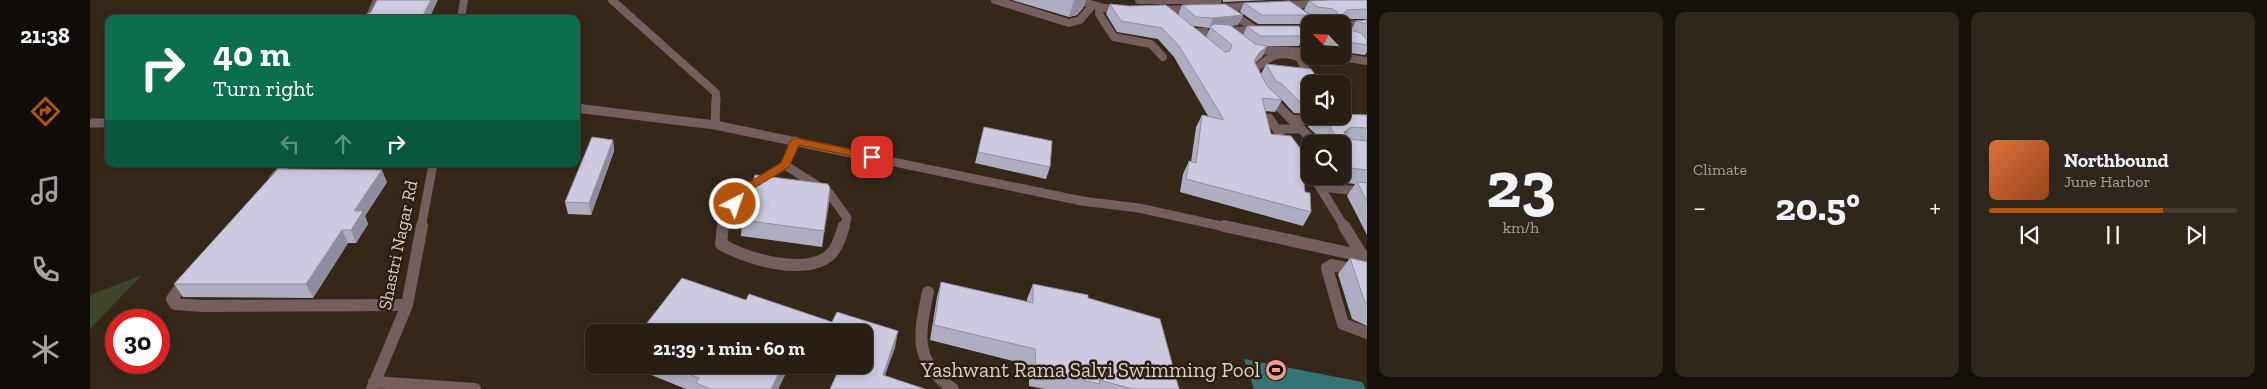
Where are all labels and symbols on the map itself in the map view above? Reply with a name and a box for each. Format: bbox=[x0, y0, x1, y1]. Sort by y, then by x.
north arrow bbox=[1301, 15, 1351, 65]
pin bbox=[851, 136, 893, 178]
position arrow bbox=[708, 177, 760, 229]
street label: Shastri Nagar Rd bbox=[374, 178, 422, 312]
speed limit sign: 30 bbox=[105, 309, 170, 374]
place label: Yashwant Rama Salvi Swimming Pool bbox=[920, 357, 1260, 382]
sports icon: Yashwant Rama Salvi Swimming Pool bbox=[1264, 358, 1288, 382]

